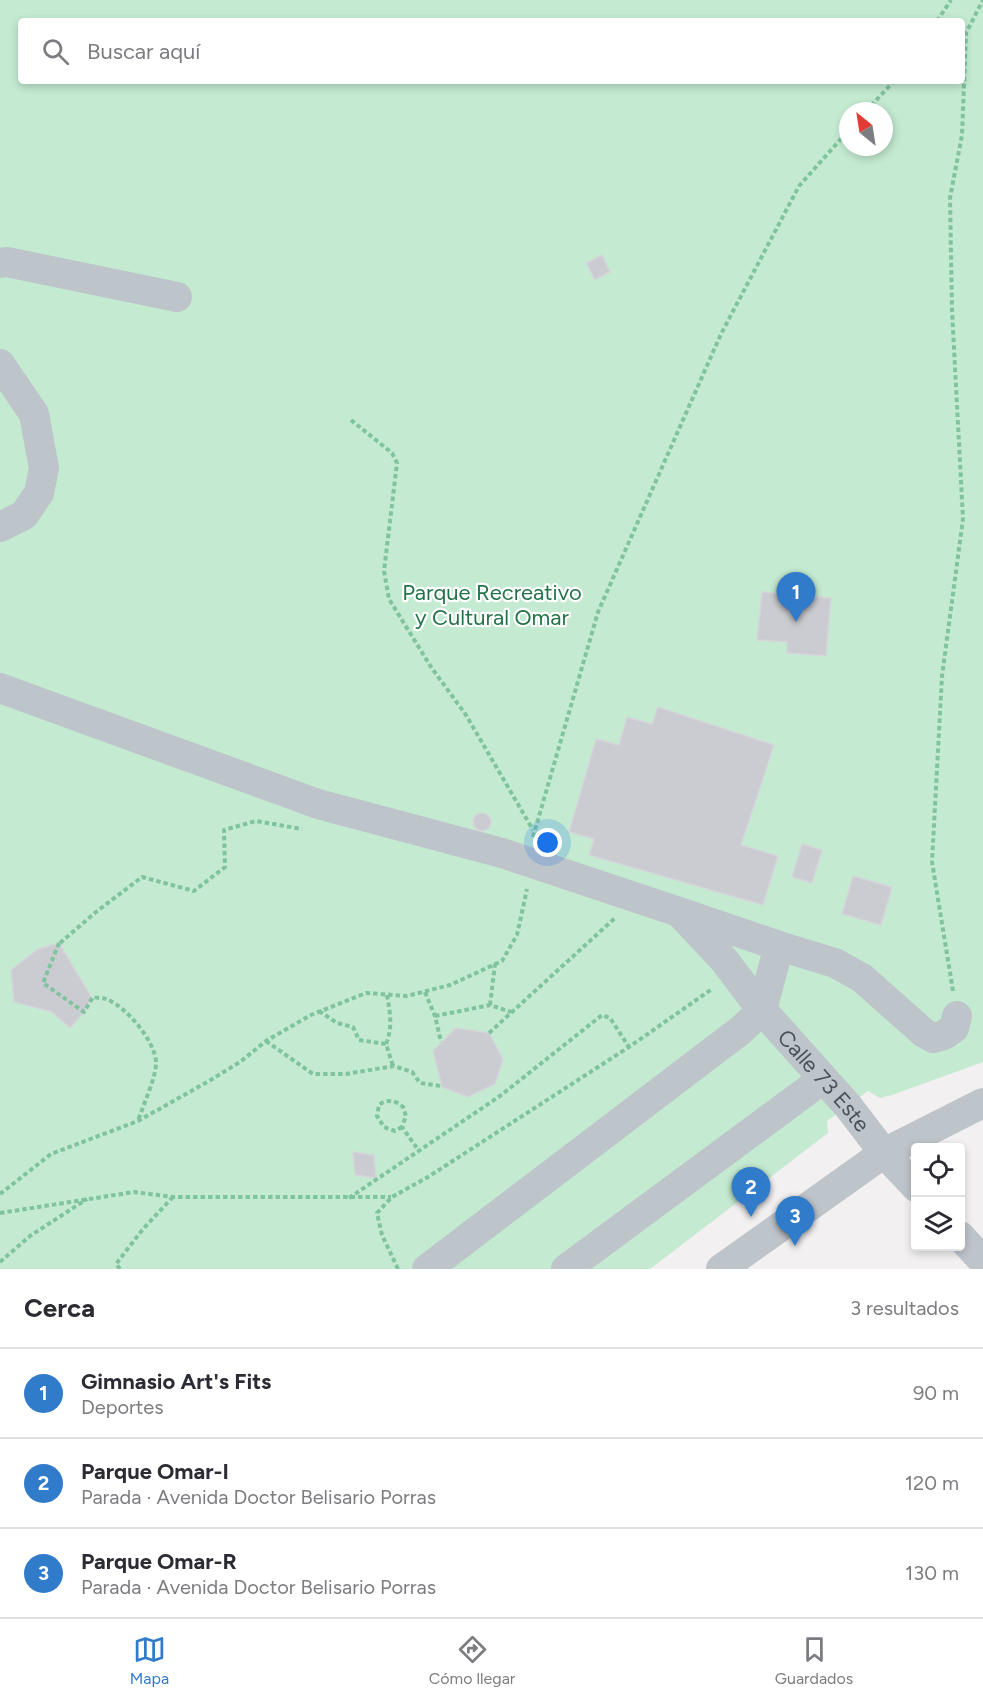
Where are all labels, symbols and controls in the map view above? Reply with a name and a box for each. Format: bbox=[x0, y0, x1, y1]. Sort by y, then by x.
search box bbox=[18, 18, 965, 84]
icon: search bbox=[39, 35, 72, 68]
text: Buscar aquí bbox=[87, 38, 200, 65]
north arrow bbox=[839, 102, 893, 156]
pin: 1 bbox=[776, 572, 816, 622]
park label: Parque Recreativo y Cultural Omar bbox=[402, 579, 582, 631]
your location bbox=[533, 828, 562, 857]
street label: Calle 73 Este bbox=[772, 1024, 876, 1137]
map controls bbox=[911, 1143, 965, 1251]
button: locate bbox=[911, 1143, 965, 1197]
pin: 2 bbox=[732, 1168, 771, 1217]
pin: 3 bbox=[776, 1196, 814, 1246]
button: layers bbox=[911, 1197, 965, 1251]
text: Cerca bbox=[24, 1292, 95, 1324]
text: 3 resultados bbox=[850, 1296, 959, 1320]
text: Gimnasio Art's Fits bbox=[81, 1368, 271, 1395]
text: 1 bbox=[39, 1381, 48, 1405]
text: 90 m bbox=[913, 1381, 959, 1405]
text: Deportes bbox=[81, 1395, 164, 1419]
text: Parque Omar-I bbox=[81, 1458, 229, 1485]
text: 2 bbox=[38, 1471, 49, 1495]
text: 120 m bbox=[905, 1471, 959, 1495]
text: Parada · Avenida Doctor Belisario Porras bbox=[81, 1485, 436, 1509]
text: Parque Omar-R bbox=[81, 1548, 237, 1575]
text: 3 bbox=[38, 1561, 49, 1585]
text: 130 m bbox=[905, 1561, 959, 1585]
text: Parada · Avenida Doctor Belisario Porras bbox=[81, 1575, 436, 1599]
tab: Mapa bbox=[130, 1633, 169, 1688]
tab: Cómo llegar bbox=[429, 1633, 515, 1688]
tab: Guardados bbox=[775, 1633, 853, 1688]

